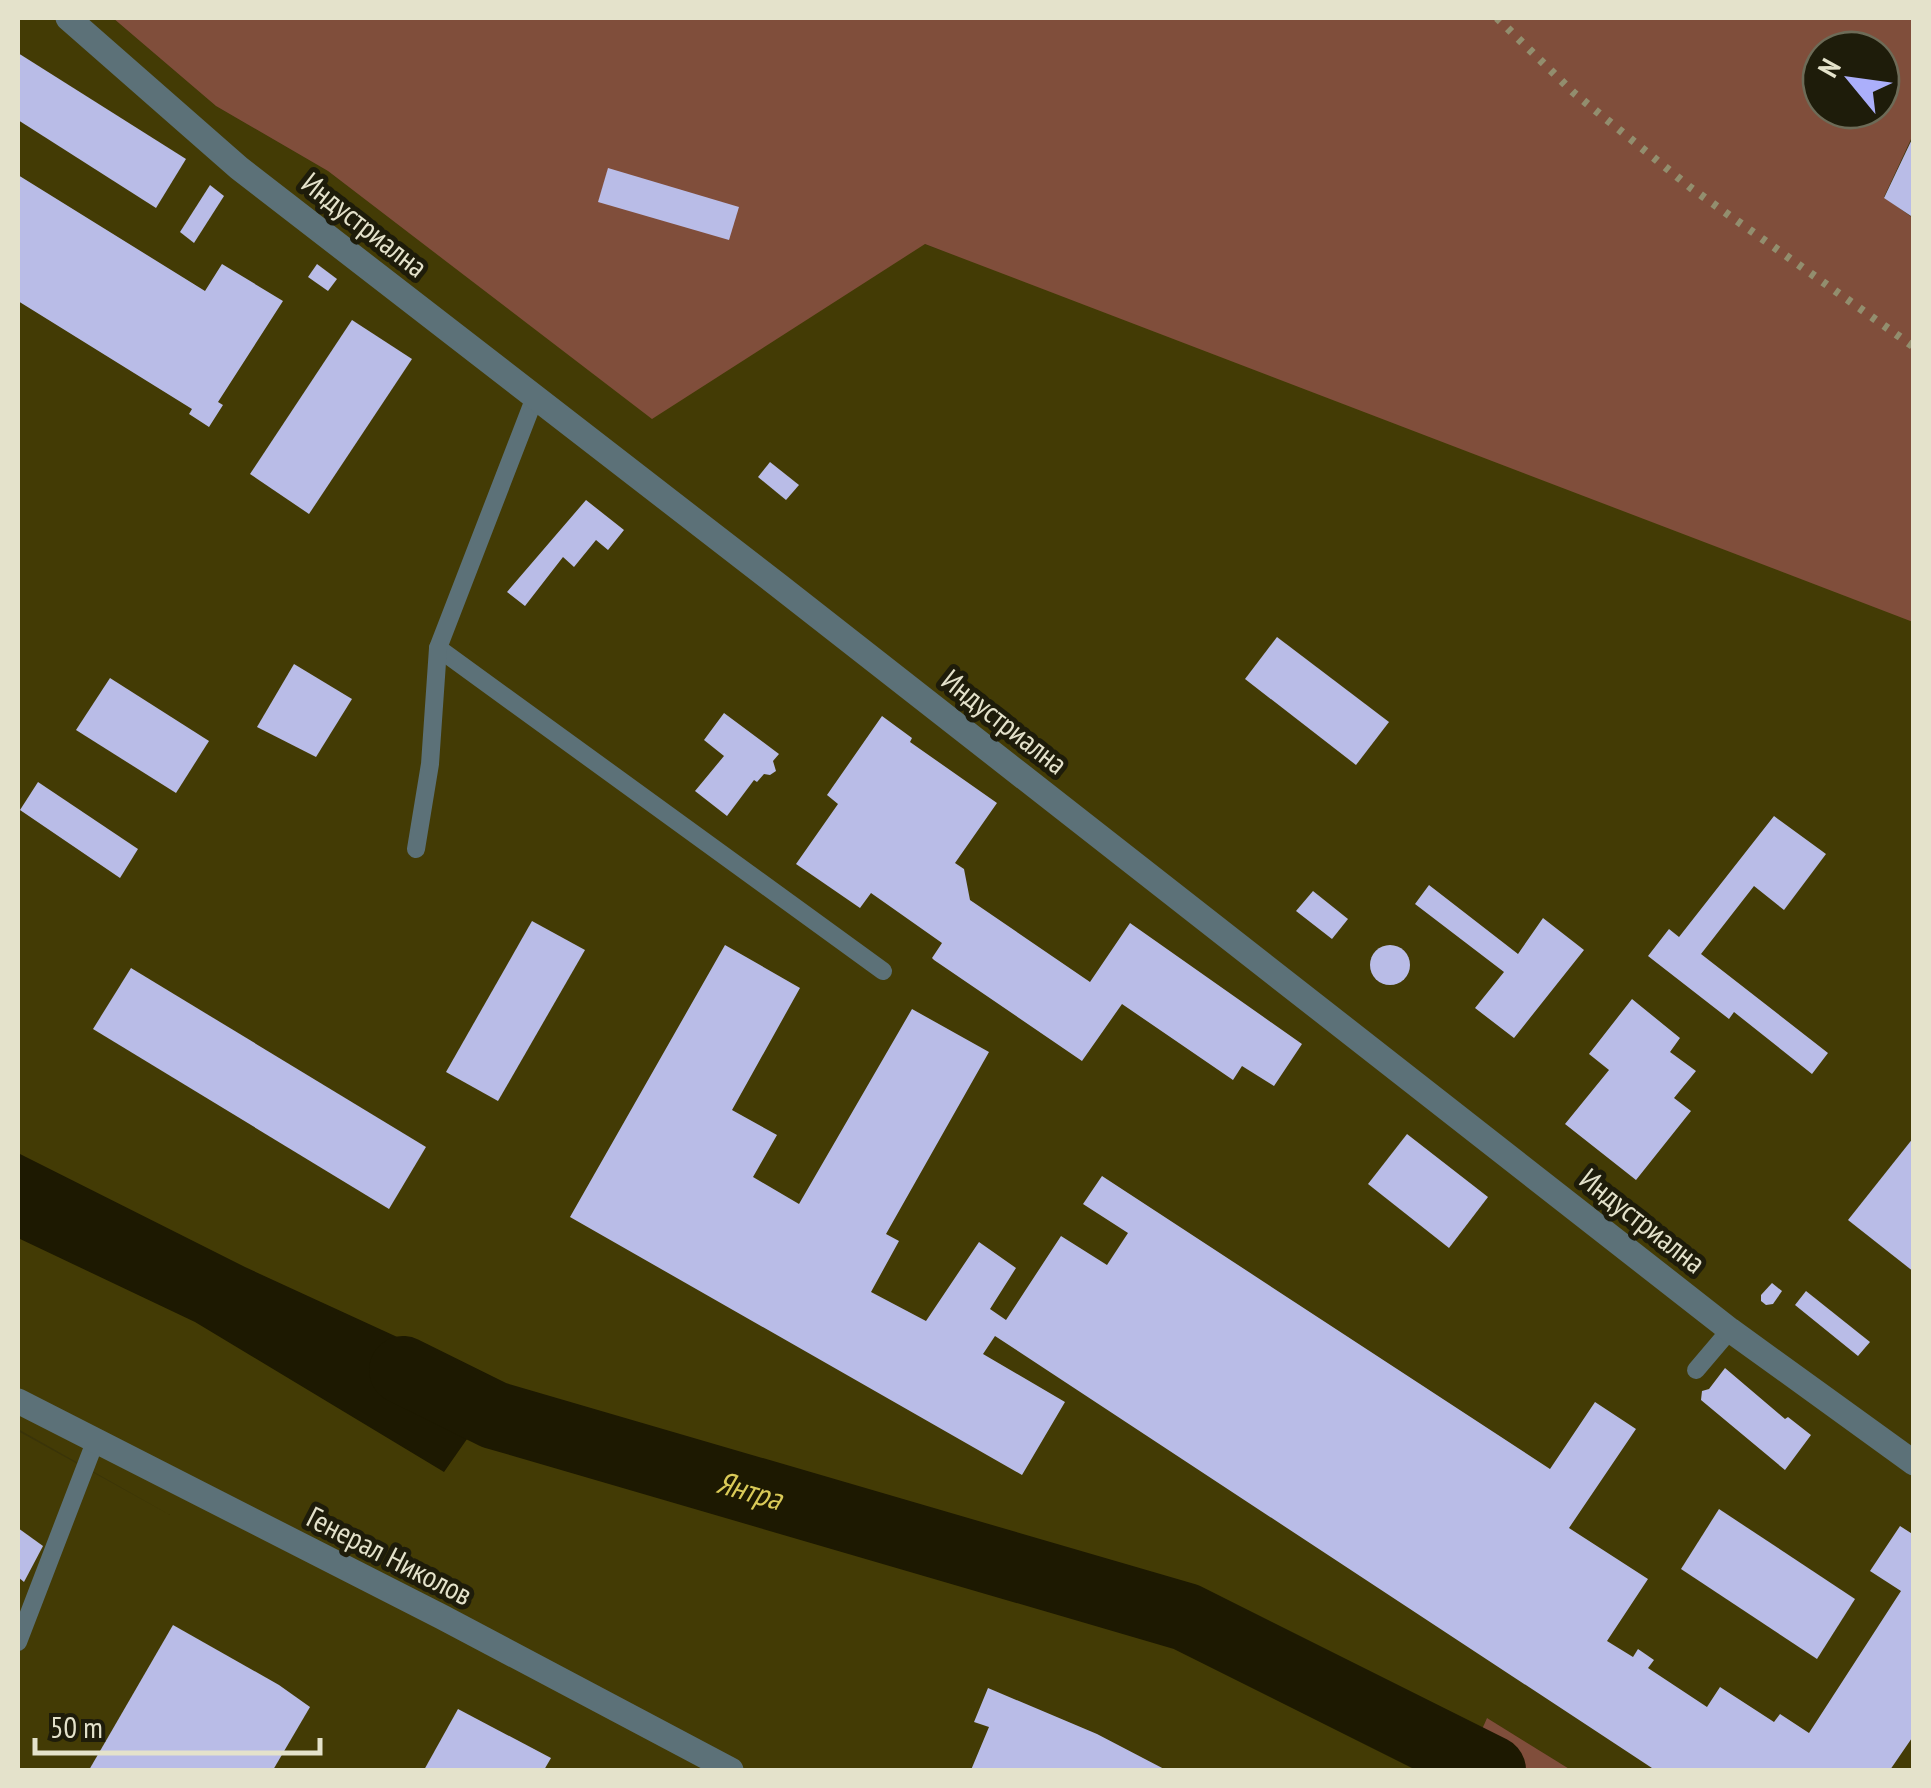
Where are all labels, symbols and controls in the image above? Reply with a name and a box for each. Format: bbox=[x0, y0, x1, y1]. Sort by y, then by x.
north arrow bbox=[1801, 30, 1901, 130]
text: N bbox=[1809, 52, 1849, 83]
street label: Индустриална bbox=[294, 163, 436, 285]
street label: Индустриална bbox=[934, 660, 1076, 782]
street label: Индустриална bbox=[1572, 1159, 1714, 1281]
water label: Янтра bbox=[712, 1460, 789, 1520]
street label: Генерал Николов bbox=[301, 1497, 479, 1613]
scale bar bbox=[35, 1693, 320, 1755]
text: 50 m bbox=[50, 1707, 103, 1746]

